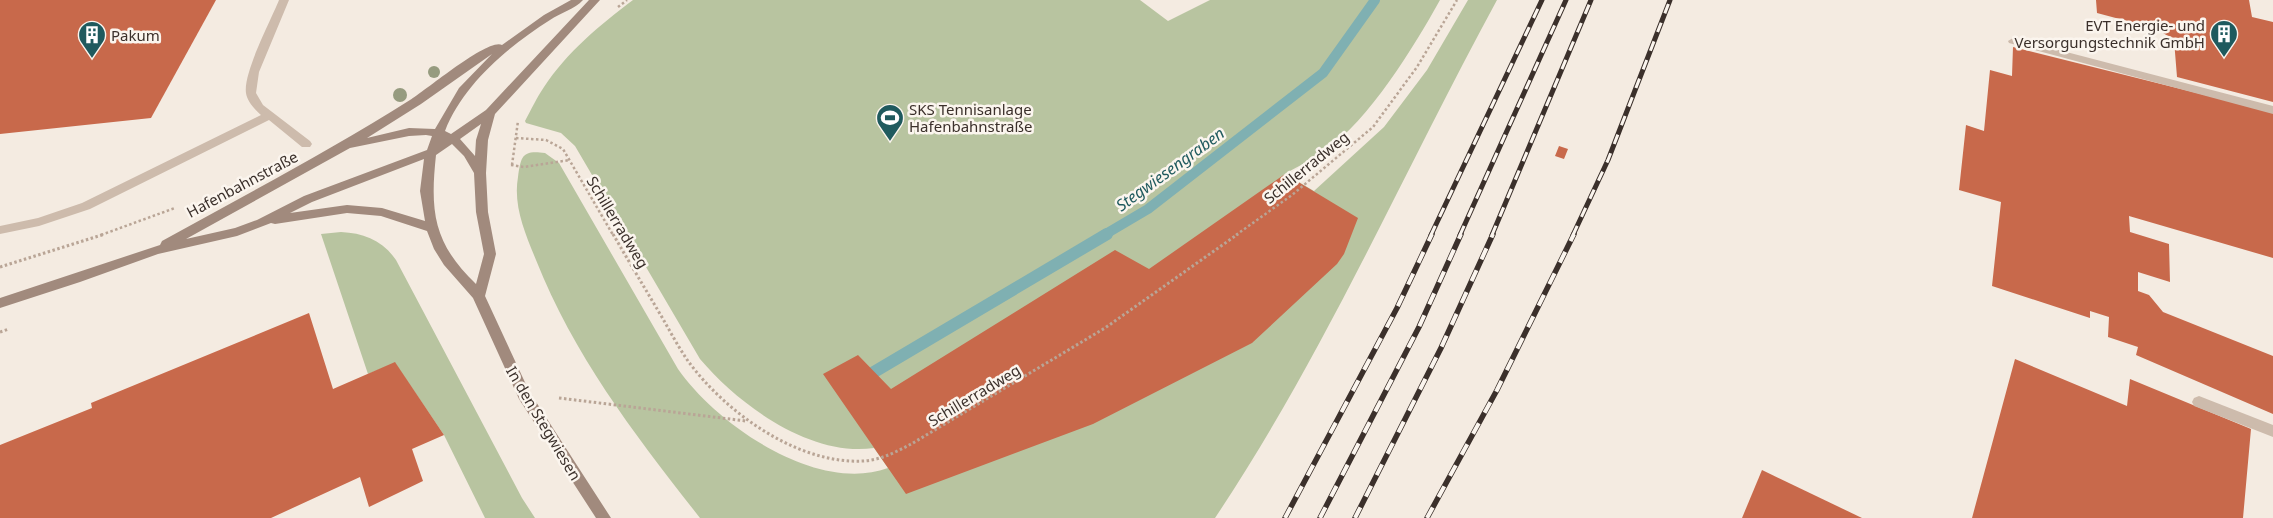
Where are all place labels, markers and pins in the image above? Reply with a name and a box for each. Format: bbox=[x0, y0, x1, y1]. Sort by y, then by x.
place label: EVT Energie- und Versorgungstechnik GmbH bbox=[2014, 15, 2205, 52]
building icon: EVT Energie- und Versorgungstechnik GmbH bbox=[2209, 19, 2239, 58]
building icon: Pakum bbox=[77, 20, 107, 59]
place label: Pakum bbox=[111, 25, 160, 45]
place label: SKS Tennisanlage Hafenbahnstraße bbox=[909, 99, 1032, 136]
sports icon: SKS Tennisanlage Hafenbahnstraße bbox=[875, 103, 905, 142]

